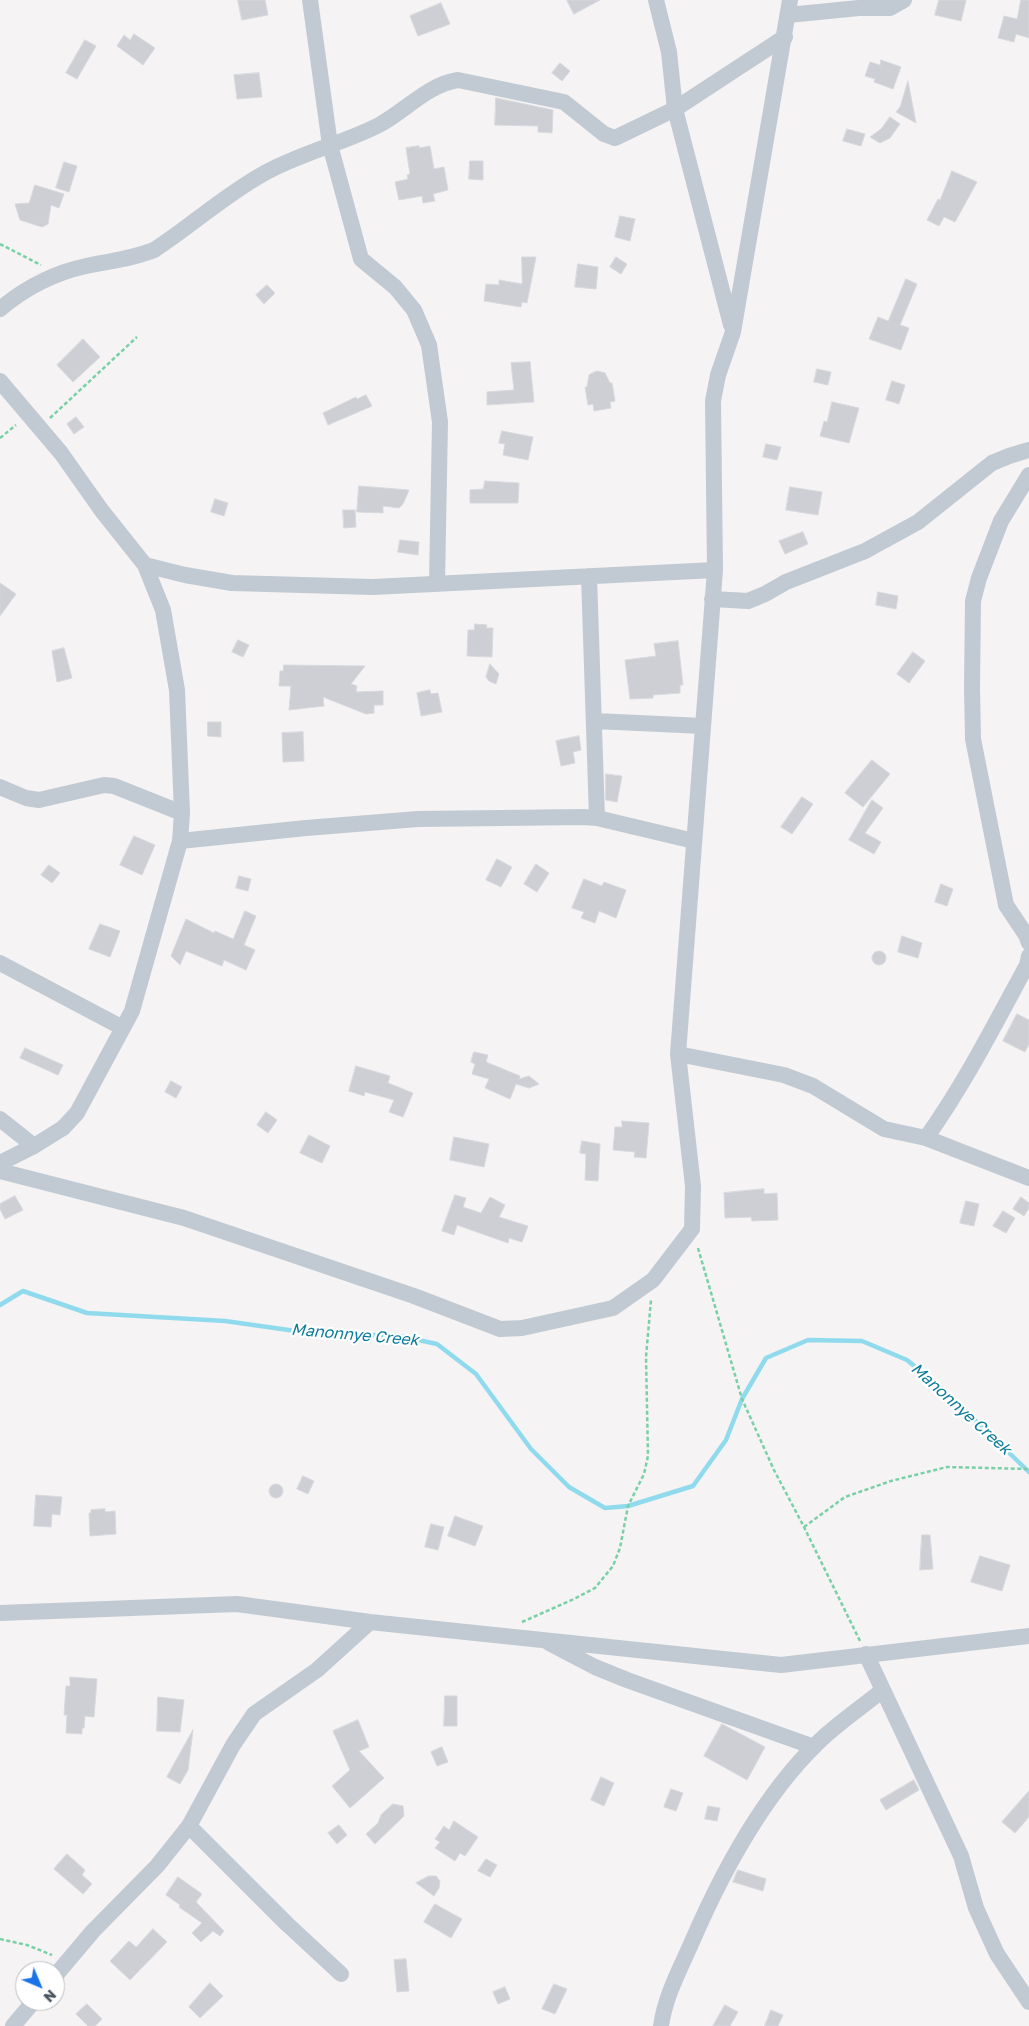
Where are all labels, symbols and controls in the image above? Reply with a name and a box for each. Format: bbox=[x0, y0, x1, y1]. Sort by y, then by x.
water label: Manonnye Creek bbox=[290, 1320, 420, 1350]
water label: Manonnye Creek bbox=[907, 1359, 1015, 1459]
north arrow bbox=[15, 1961, 65, 2011]
text: N bbox=[40, 1986, 60, 2006]

